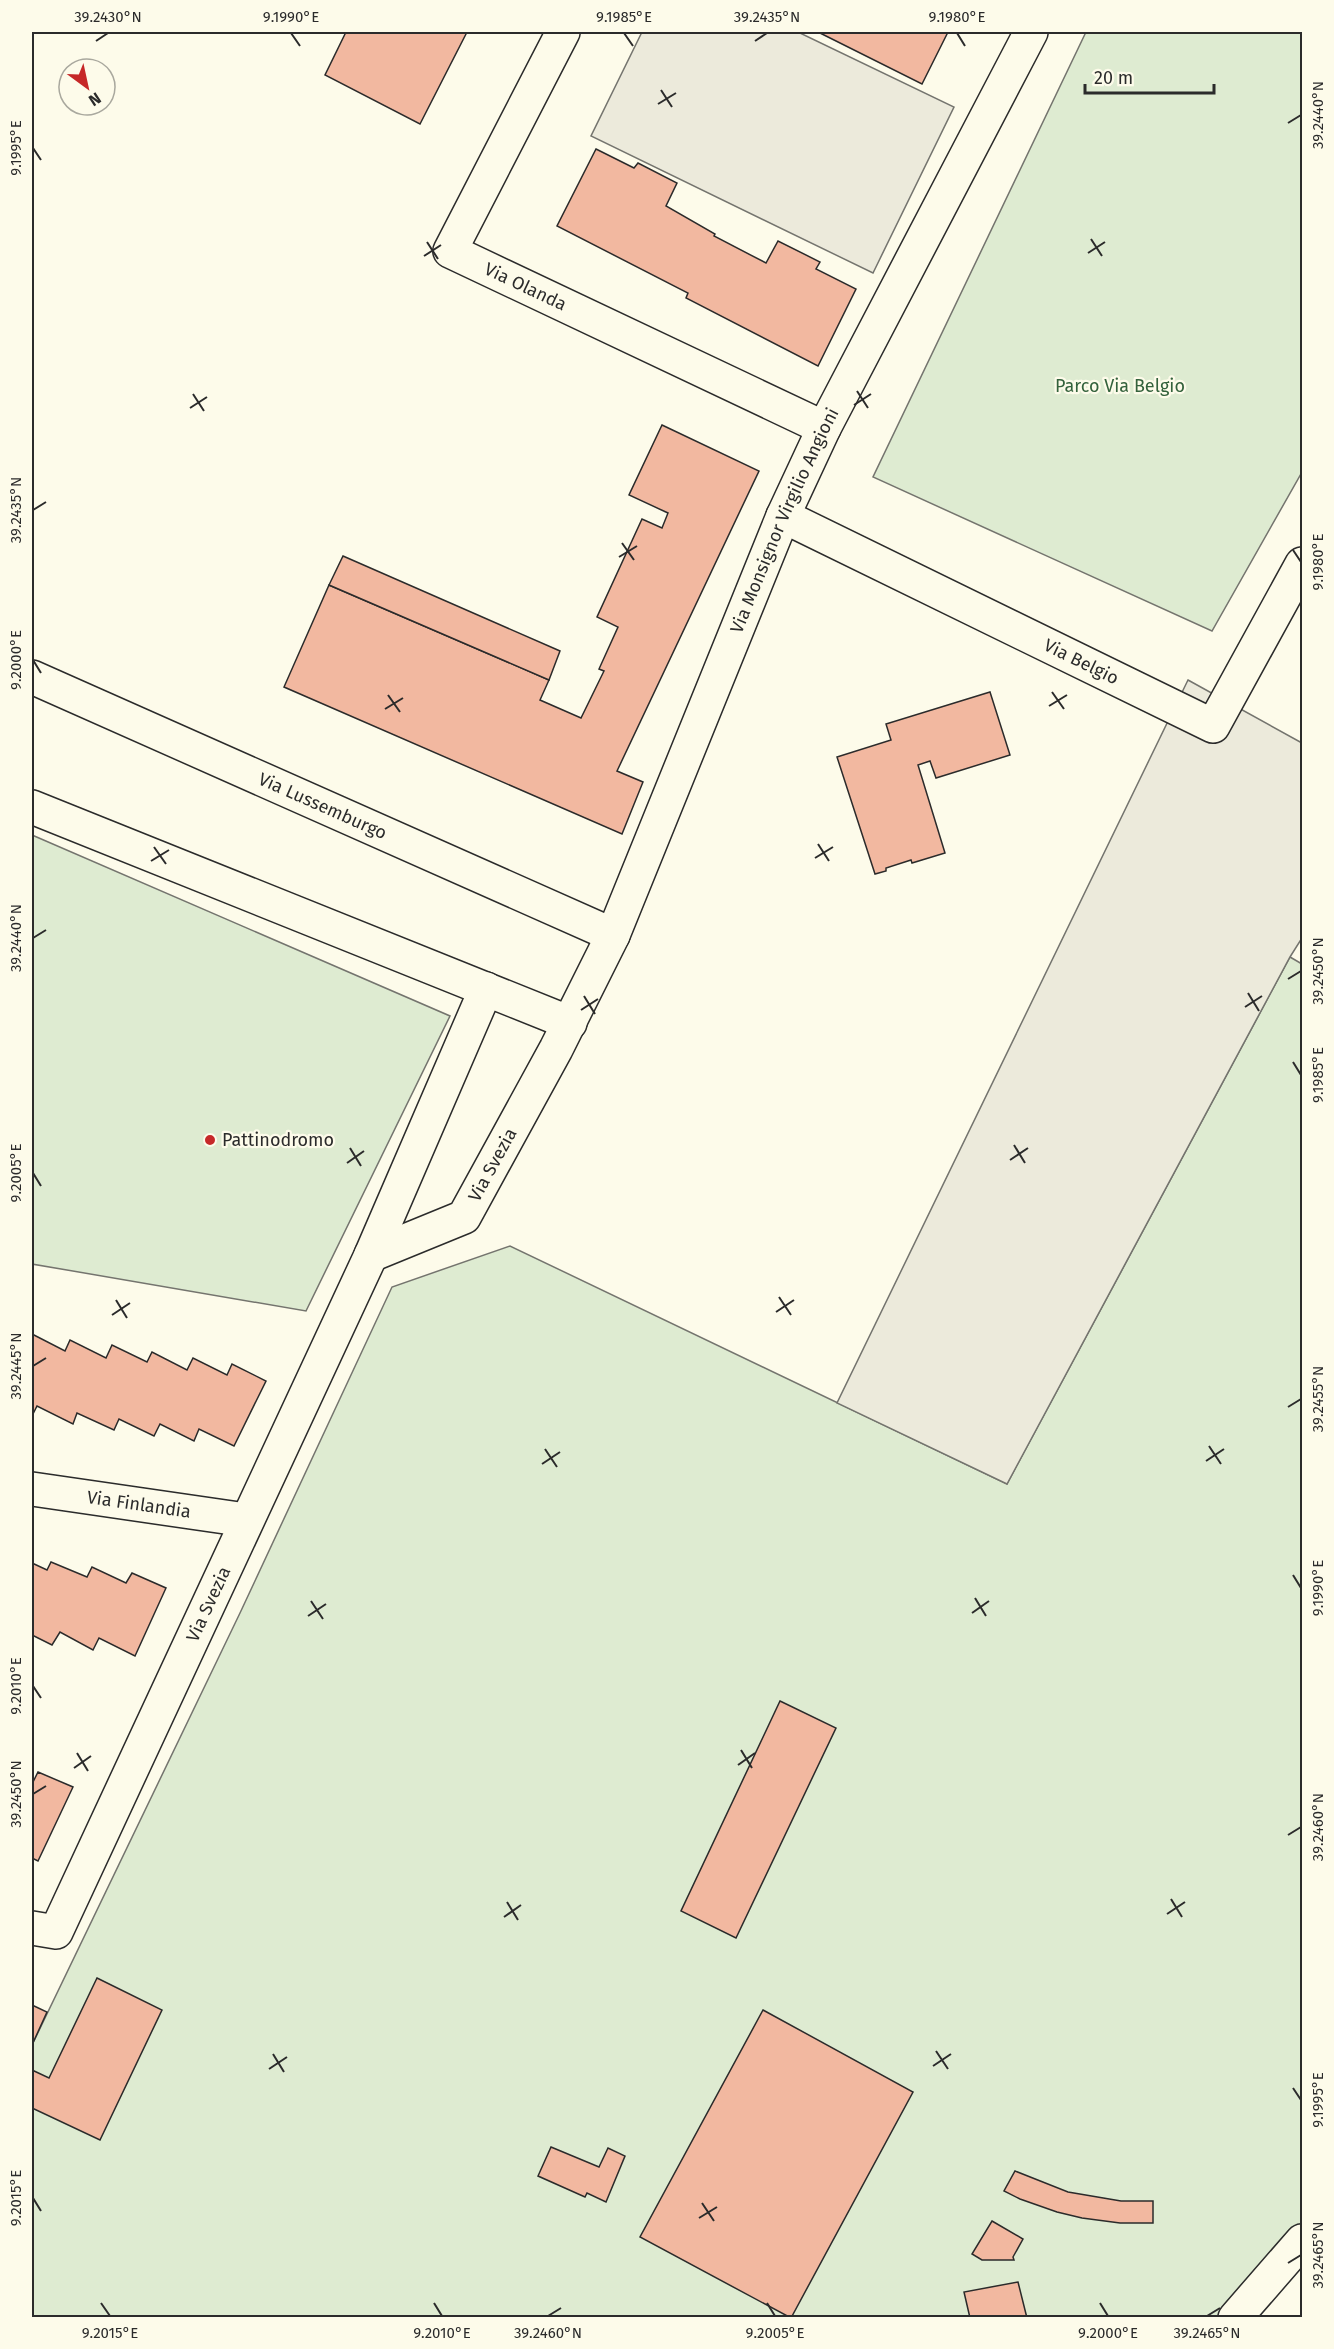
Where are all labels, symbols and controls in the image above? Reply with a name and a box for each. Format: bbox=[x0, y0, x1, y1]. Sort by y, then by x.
text: 39.2430°N bbox=[74, 8, 142, 26]
text: 9.1990°E bbox=[263, 8, 319, 26]
text: 9.1985°E bbox=[596, 8, 652, 26]
text: 39.2435°N bbox=[734, 8, 800, 26]
text: 9.1980°E bbox=[929, 8, 985, 26]
north arrow bbox=[57, 57, 117, 117]
scale bar bbox=[1085, 57, 1214, 95]
text: 20 m bbox=[1094, 67, 1133, 89]
text: 39.2440°N bbox=[1309, 81, 1327, 149]
text: N bbox=[85, 88, 105, 110]
text: 9.1995°E bbox=[7, 120, 25, 176]
street label: Via Olanda bbox=[481, 258, 570, 316]
park label: Parco Via Belgio bbox=[1055, 375, 1185, 397]
street label: Via Monsignor Virgilio Angioni bbox=[726, 404, 844, 636]
text: 39.2435°N bbox=[7, 477, 25, 543]
text: 9.1980°E bbox=[1309, 534, 1327, 590]
text: 9.2000°E bbox=[7, 630, 25, 690]
street label: Via Belgio bbox=[1040, 634, 1122, 689]
street label: Via Lussemburgo bbox=[255, 768, 390, 844]
text: 39.2440°N bbox=[7, 904, 25, 972]
text: 39.2450°N bbox=[1309, 937, 1327, 1005]
text: 9.1985°E bbox=[1309, 1047, 1327, 1103]
street label: Via Svezia bbox=[464, 1124, 522, 1205]
place label: Pattinodromo bbox=[222, 1129, 334, 1151]
marker: Pattinodromo bbox=[203, 1133, 217, 1147]
text: 9.2005°E bbox=[7, 1144, 25, 1202]
text: 39.2445°N bbox=[7, 1332, 25, 1400]
text: 39.2455°N bbox=[1309, 1366, 1327, 1432]
street label: Via Finlandia bbox=[85, 1486, 192, 1523]
text: 9.1990°E bbox=[1309, 1560, 1327, 1616]
street label: Via Svezia bbox=[182, 1563, 236, 1645]
text: 9.2010°E bbox=[7, 1657, 25, 1715]
text: 39.2450°N bbox=[7, 1760, 25, 1828]
text: 39.2460°N bbox=[1309, 1793, 1327, 1861]
text: 9.1995°E bbox=[1309, 2072, 1327, 2128]
text: 9.2015°E bbox=[7, 2170, 25, 2226]
text: 39.2465°N bbox=[1309, 2221, 1327, 2289]
text: 9.2015°E bbox=[82, 2324, 138, 2342]
text: 9.2010°E bbox=[413, 2324, 471, 2342]
text: 39.2460°N bbox=[514, 2324, 582, 2342]
text: 9.2005°E bbox=[746, 2324, 804, 2342]
text: 9.2000°E bbox=[1078, 2324, 1138, 2342]
text: 39.2465°N bbox=[1173, 2324, 1241, 2342]

